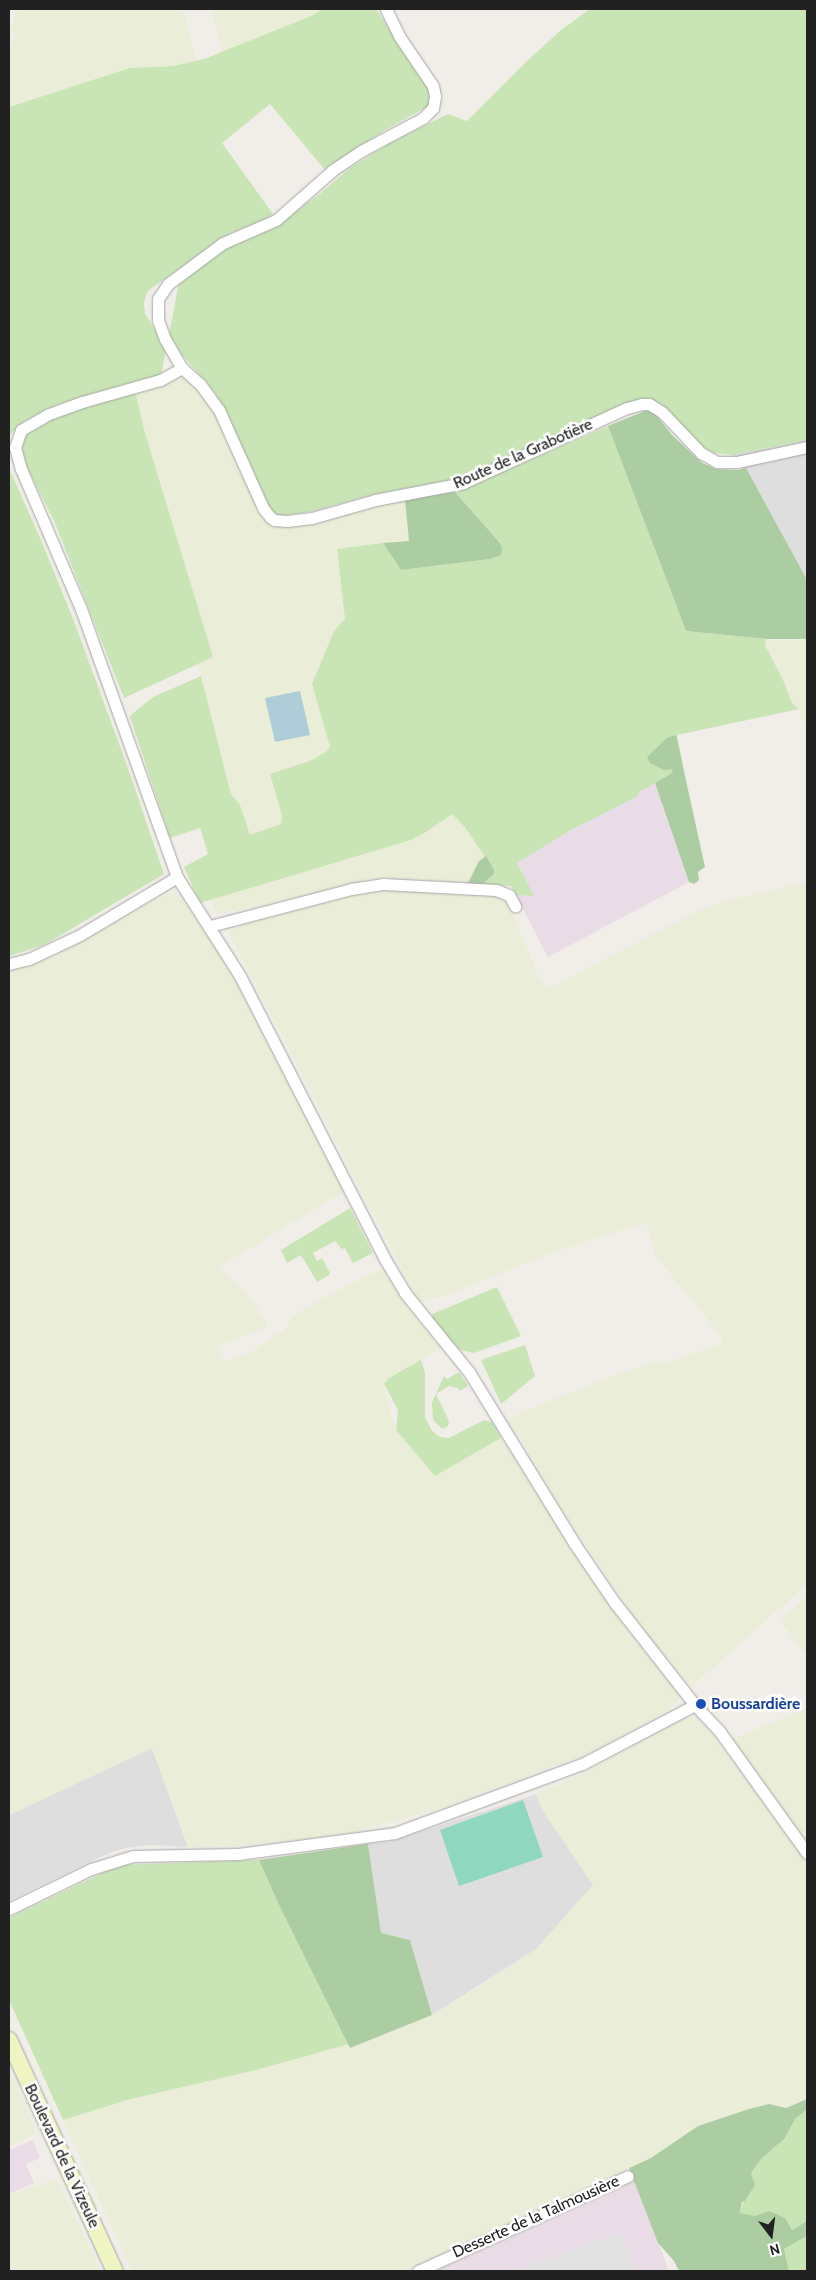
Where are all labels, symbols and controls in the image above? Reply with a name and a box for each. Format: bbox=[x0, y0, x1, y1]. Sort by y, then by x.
street label: Route de la Grabotière bbox=[450, 415, 596, 493]
place label: Boussardière bbox=[711, 1694, 800, 1714]
marker: Boussardière bbox=[695, 1698, 707, 1710]
street label: Boulevard de la Vizeule bbox=[20, 2081, 104, 2231]
street label: Desserte de la Talmousière bbox=[450, 2172, 622, 2262]
north arrow bbox=[746, 2210, 796, 2260]
text: N bbox=[768, 2240, 782, 2259]

